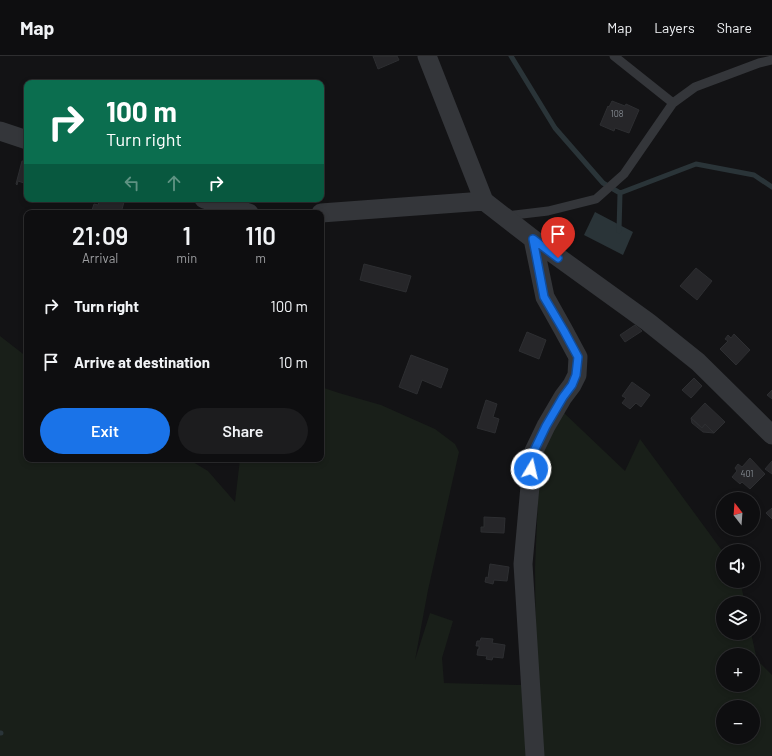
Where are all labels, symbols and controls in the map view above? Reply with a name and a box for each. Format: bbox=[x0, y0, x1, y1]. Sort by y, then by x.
text: Map bbox=[20, 16, 54, 39]
text: Map bbox=[607, 19, 632, 36]
text: Layers bbox=[654, 19, 695, 36]
text: Share bbox=[717, 19, 752, 36]
text: 100 m bbox=[106, 94, 177, 128]
icon: right bbox=[40, 96, 92, 148]
house number: 108 bbox=[611, 108, 624, 119]
text: Turn right bbox=[106, 128, 182, 150]
icon: left bbox=[121, 172, 143, 194]
icon: ahead bbox=[163, 172, 185, 194]
icon: right bbox=[205, 172, 227, 194]
pin bbox=[541, 217, 575, 258]
text: 21:09 bbox=[72, 221, 128, 250]
text: 1 bbox=[183, 221, 191, 250]
text: 110 bbox=[245, 221, 276, 250]
icon: arrive bbox=[547, 223, 569, 245]
text: Arrival bbox=[82, 250, 118, 266]
text: min bbox=[176, 250, 197, 266]
text: m bbox=[255, 250, 266, 266]
icon: right bbox=[40, 295, 62, 317]
text: Turn right bbox=[74, 297, 139, 315]
text: 100 m bbox=[270, 297, 308, 315]
icon: arrive bbox=[40, 351, 62, 373]
text: Arrive at destination bbox=[74, 353, 210, 371]
text: 10 m bbox=[279, 353, 308, 371]
button: Exit bbox=[40, 408, 170, 454]
button: Share bbox=[178, 408, 308, 454]
position arrow bbox=[510, 448, 552, 490]
house number: 401 bbox=[741, 468, 753, 479]
north arrow bbox=[716, 492, 760, 536]
map controls bbox=[716, 492, 760, 744]
button: sound bbox=[716, 544, 760, 588]
button: layers bbox=[716, 596, 760, 640]
button: + bbox=[716, 648, 760, 692]
button: − bbox=[716, 700, 760, 744]

